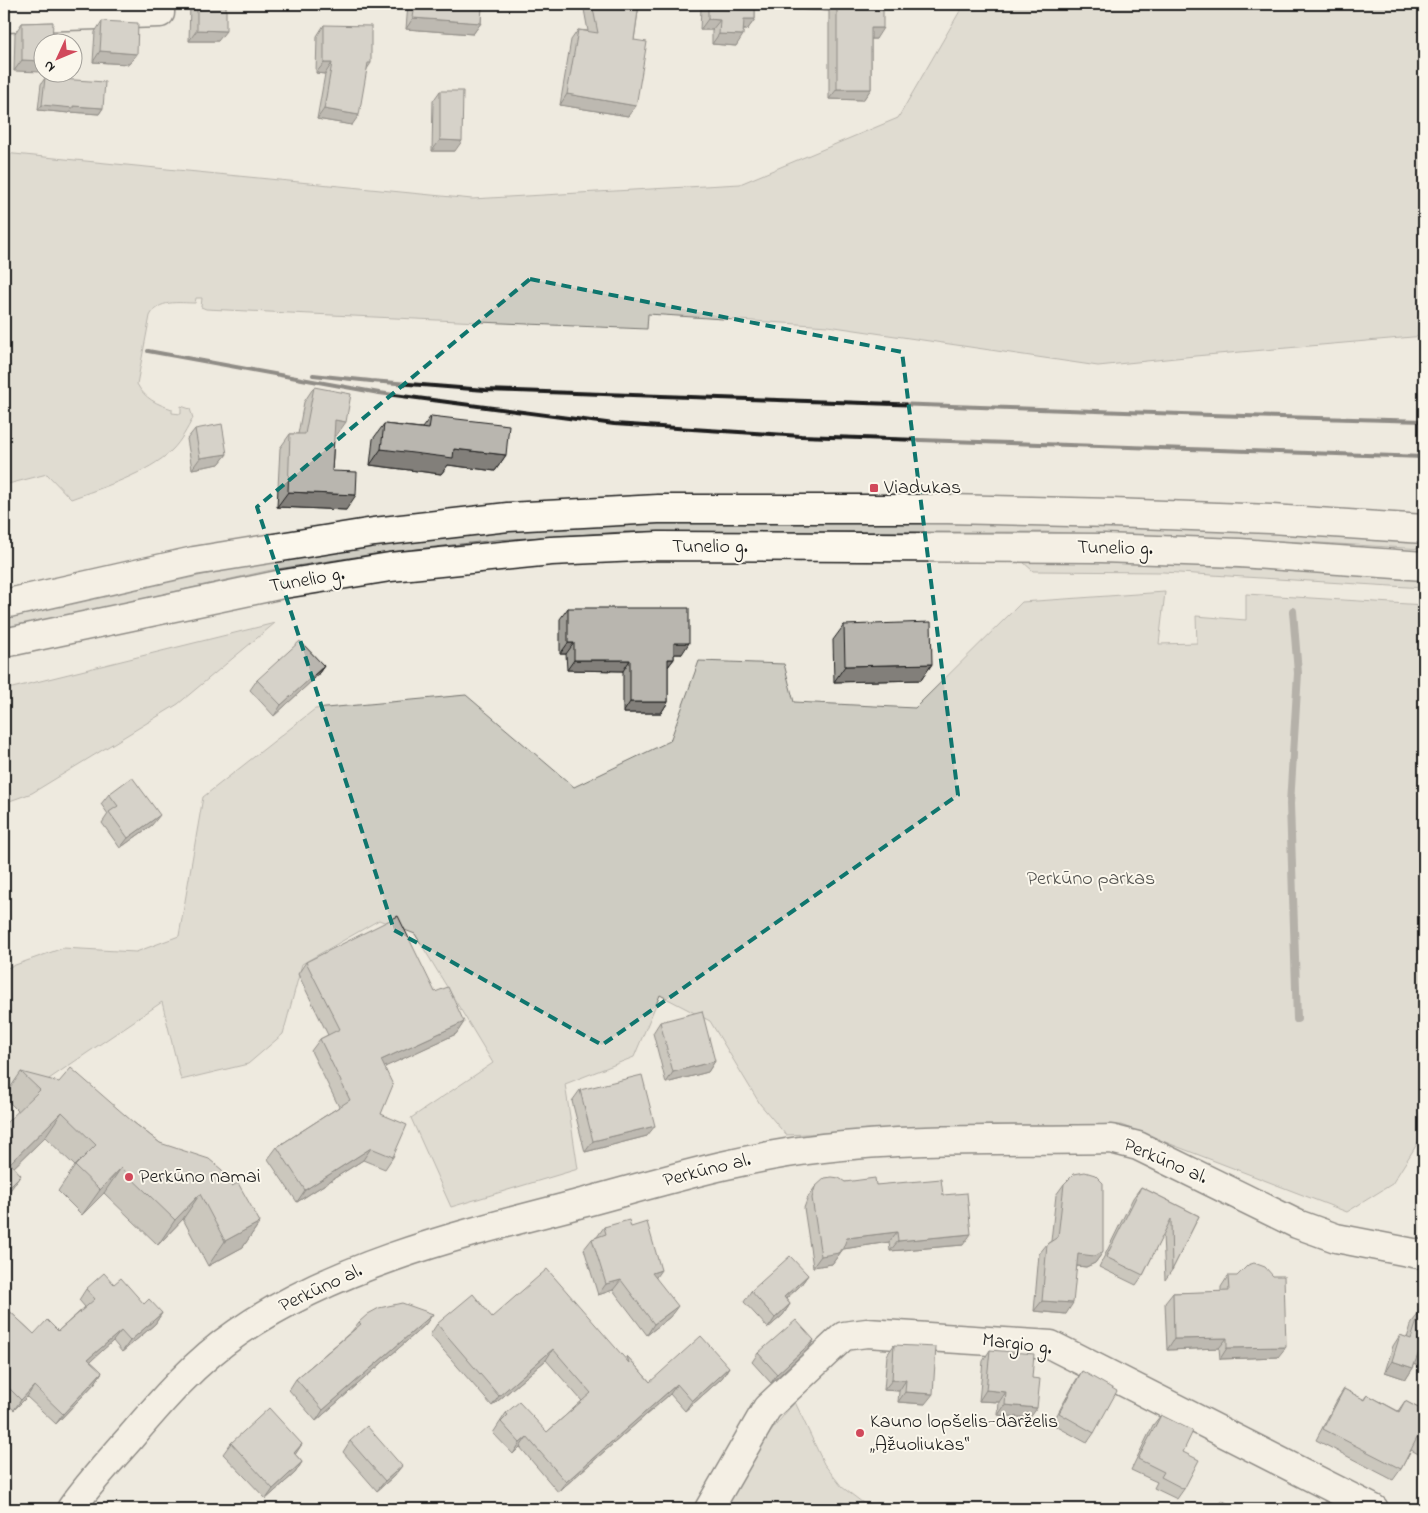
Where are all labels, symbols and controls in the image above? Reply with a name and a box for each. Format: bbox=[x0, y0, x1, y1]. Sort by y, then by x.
north arrow bbox=[32, 32, 82, 82]
text: N bbox=[39, 55, 61, 77]
place label: Viadukas bbox=[883, 474, 961, 503]
marker: Viadukas bbox=[868, 482, 880, 494]
street label: Tunelio g. bbox=[672, 533, 748, 563]
street label: Tunelio g. bbox=[1077, 534, 1153, 565]
street label: Tunelio g. bbox=[267, 560, 347, 603]
park label: Perkūno parkas bbox=[1027, 865, 1155, 894]
street label: Perkūno al. bbox=[1118, 1131, 1212, 1193]
street label: Perkūno al. bbox=[660, 1146, 754, 1196]
place label: Perkūno namai bbox=[139, 1163, 261, 1192]
marker: Perkūno namai bbox=[123, 1171, 135, 1183]
street label: Perkūno al. bbox=[274, 1257, 368, 1321]
street label: Margio g. bbox=[980, 1326, 1054, 1365]
place label: Kauno lopšelis-darželis „Ąžuoliukas“ bbox=[870, 1408, 1058, 1460]
marker: Kauno lopšelis-darželis „Ąžuoliukas“ bbox=[854, 1427, 866, 1439]

